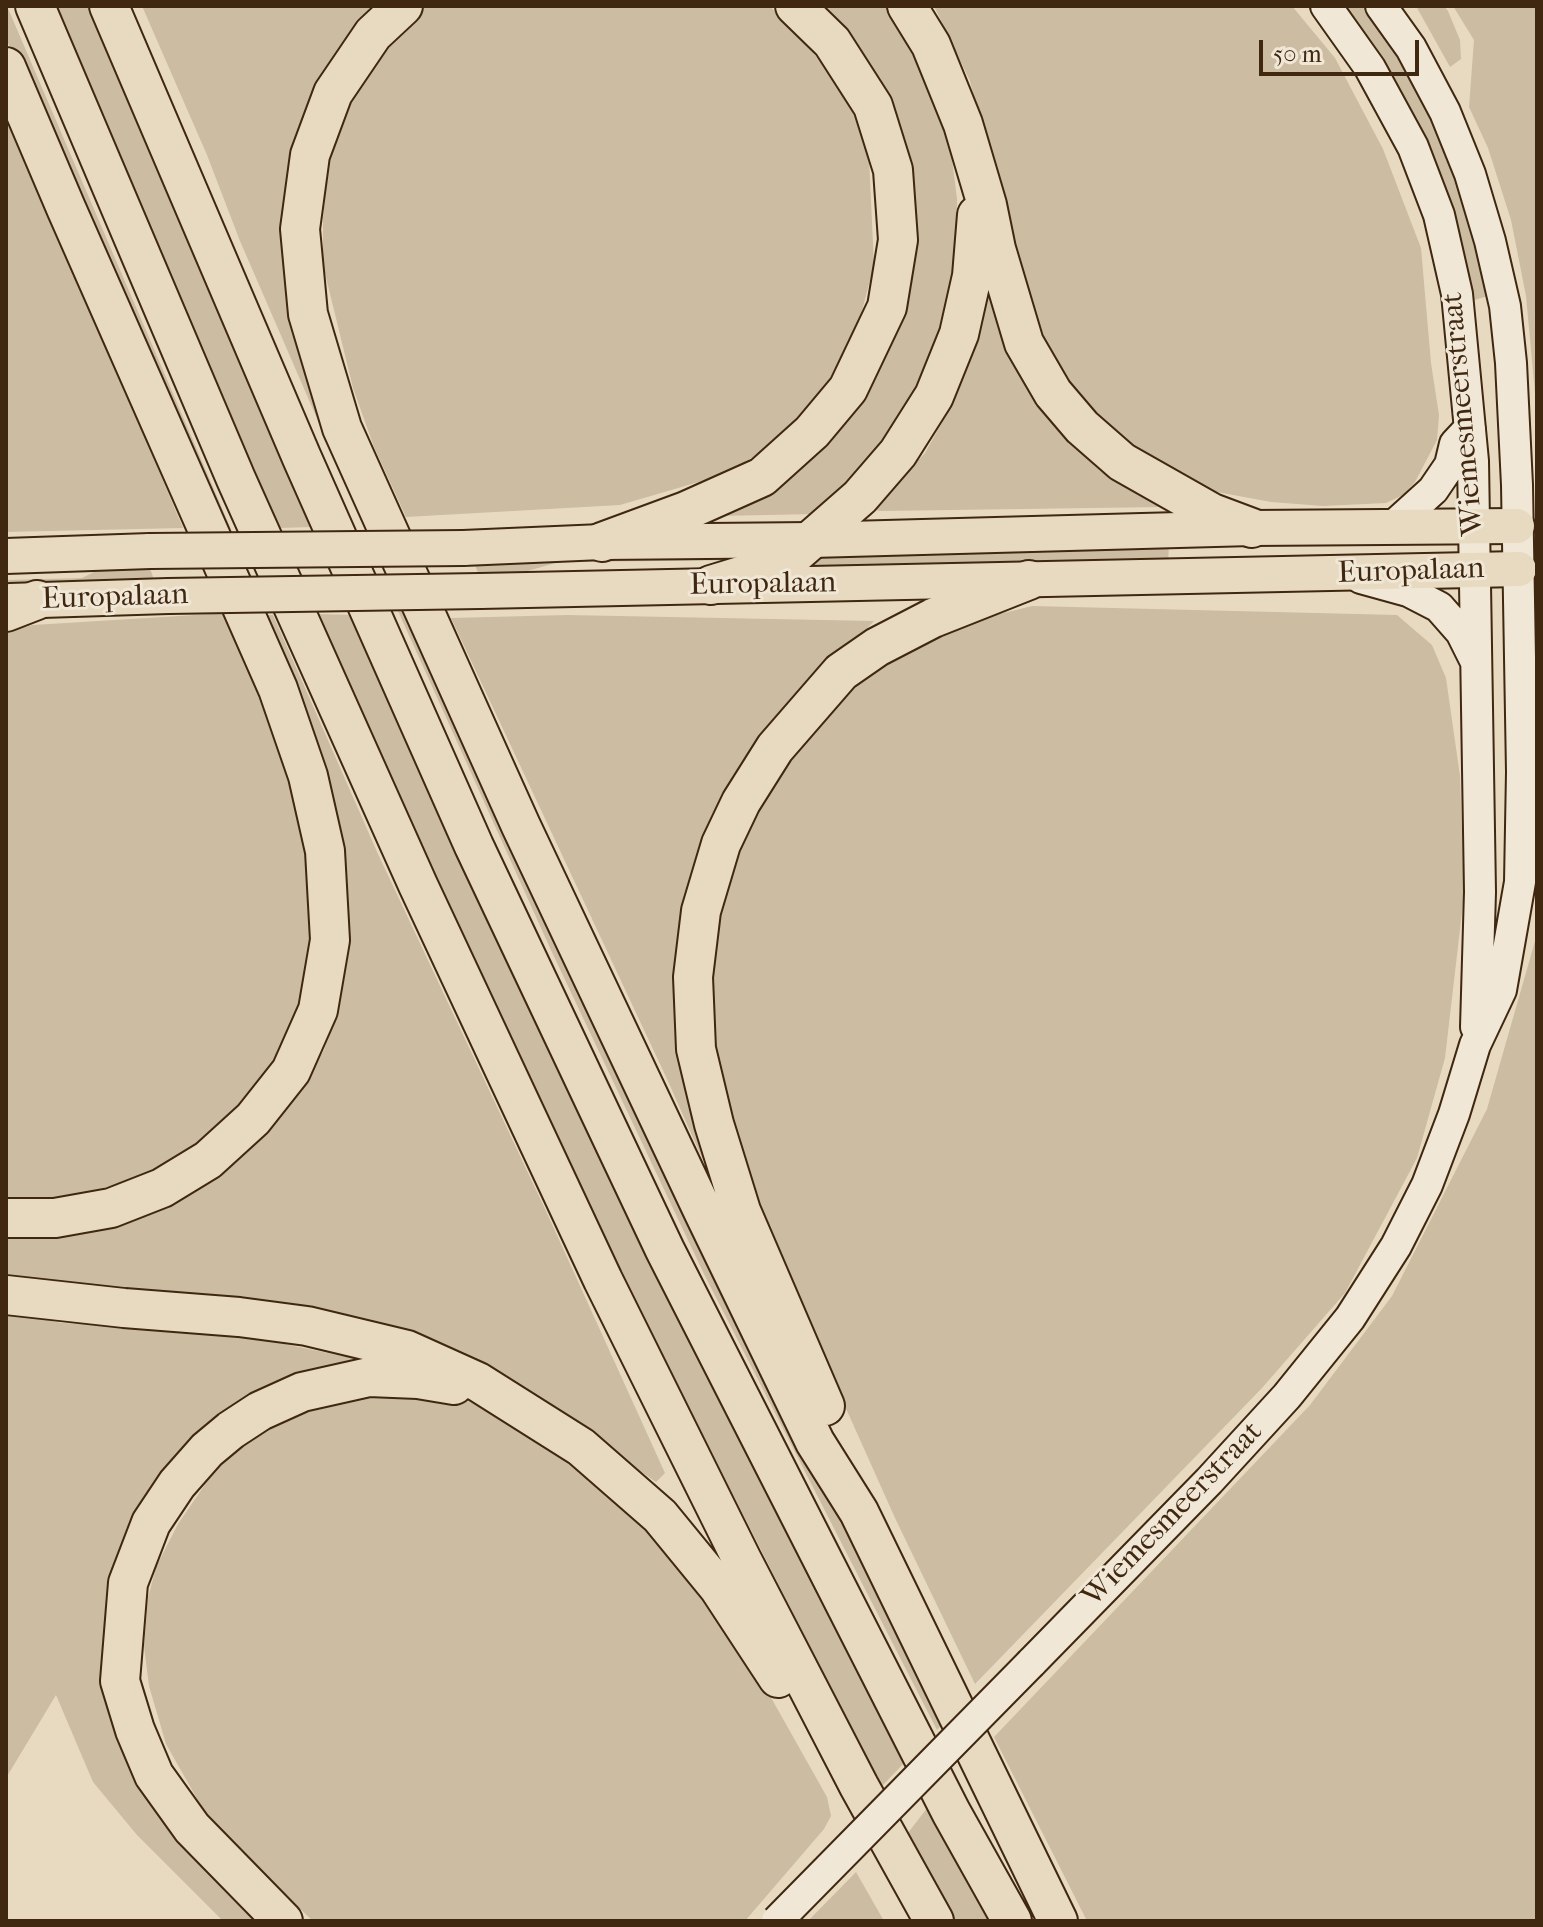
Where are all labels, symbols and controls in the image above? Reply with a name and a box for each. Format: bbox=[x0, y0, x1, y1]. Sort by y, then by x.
scale bar bbox=[1263, 24, 1423, 74]
text: 50 m bbox=[1273, 40, 1322, 68]
street label: Wiemesmeerstraat bbox=[1435, 291, 1493, 537]
street label: Europalaan bbox=[1337, 551, 1485, 593]
street label: Europalaan bbox=[689, 566, 837, 604]
street label: Europalaan bbox=[41, 577, 189, 619]
street label: Wiemesmeerstraat bbox=[1075, 1415, 1271, 1615]

